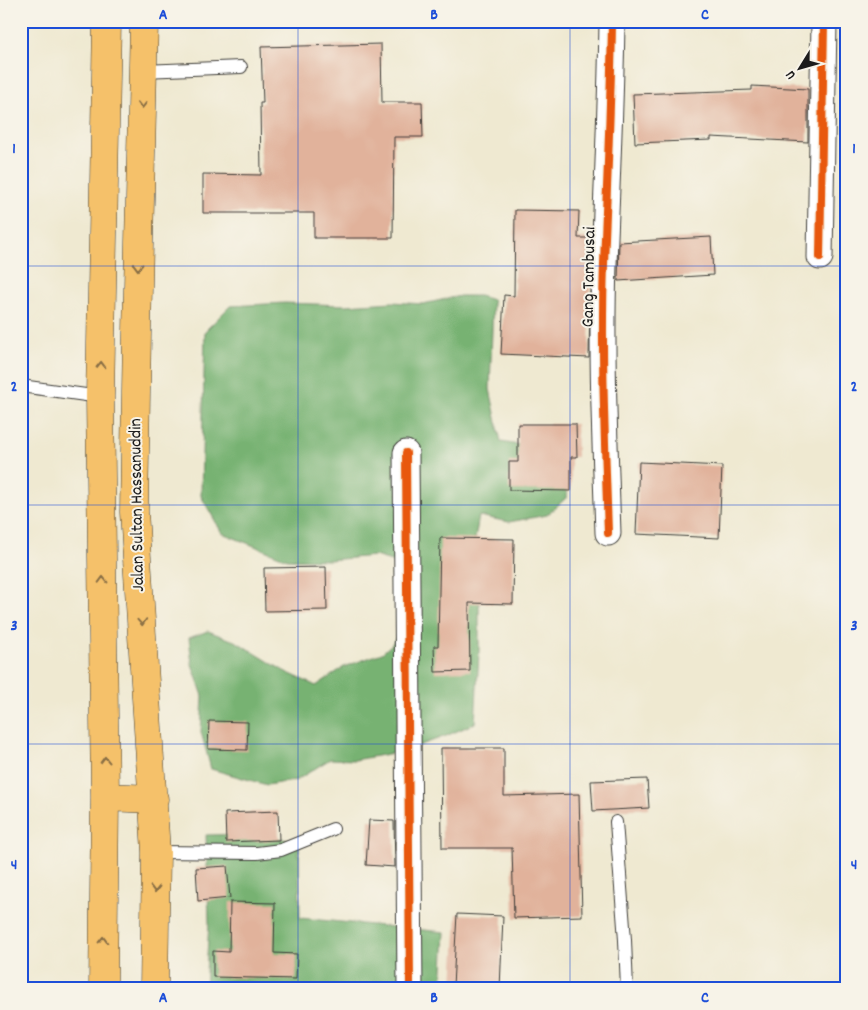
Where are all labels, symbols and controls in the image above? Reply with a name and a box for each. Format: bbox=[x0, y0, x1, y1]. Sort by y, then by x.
text: A bbox=[159, 4, 168, 27]
text: B bbox=[430, 4, 438, 27]
text: C bbox=[701, 4, 709, 27]
north arrow bbox=[776, 42, 826, 92]
text: U bbox=[781, 66, 801, 83]
one-way arrow bbox=[137, 101, 148, 109]
text: 1 bbox=[12, 138, 16, 161]
text: 1 bbox=[852, 138, 856, 161]
street label: Gang Tambusai bbox=[577, 226, 603, 328]
one-way arrow bbox=[133, 264, 144, 272]
one-way arrow bbox=[96, 361, 106, 368]
text: 2 bbox=[11, 376, 18, 399]
text: 2 bbox=[851, 376, 858, 399]
street label: Jalan Sultan Hassanuddin bbox=[124, 418, 152, 592]
one-way arrow bbox=[98, 576, 108, 584]
text: 3 bbox=[10, 615, 18, 638]
text: 3 bbox=[850, 615, 858, 638]
one-way arrow bbox=[136, 618, 147, 626]
one-way arrow bbox=[100, 756, 110, 764]
text: 4 bbox=[11, 854, 17, 877]
text: 4 bbox=[851, 854, 857, 877]
one-way arrow bbox=[150, 885, 161, 893]
one-way arrow bbox=[98, 936, 109, 944]
text: A bbox=[159, 987, 168, 1010]
text: B bbox=[430, 987, 438, 1010]
text: C bbox=[701, 987, 709, 1010]

